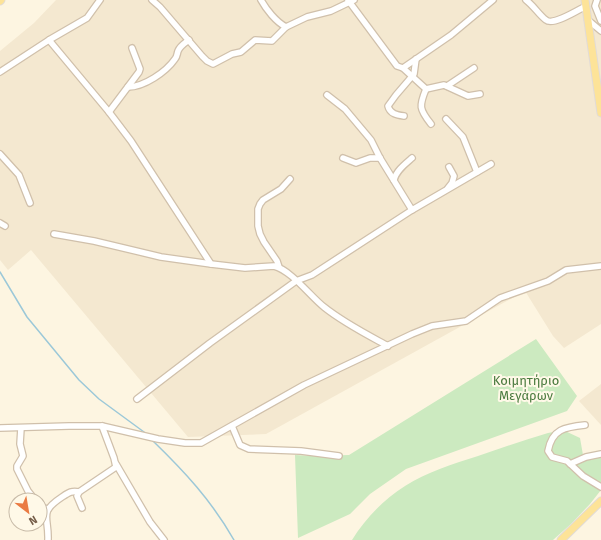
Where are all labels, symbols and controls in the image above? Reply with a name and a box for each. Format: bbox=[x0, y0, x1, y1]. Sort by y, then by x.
park label: Κοιμητήριο Μεγάρων bbox=[493, 373, 559, 403]
north arrow bbox=[8, 492, 48, 532]
text: N bbox=[26, 513, 39, 528]

